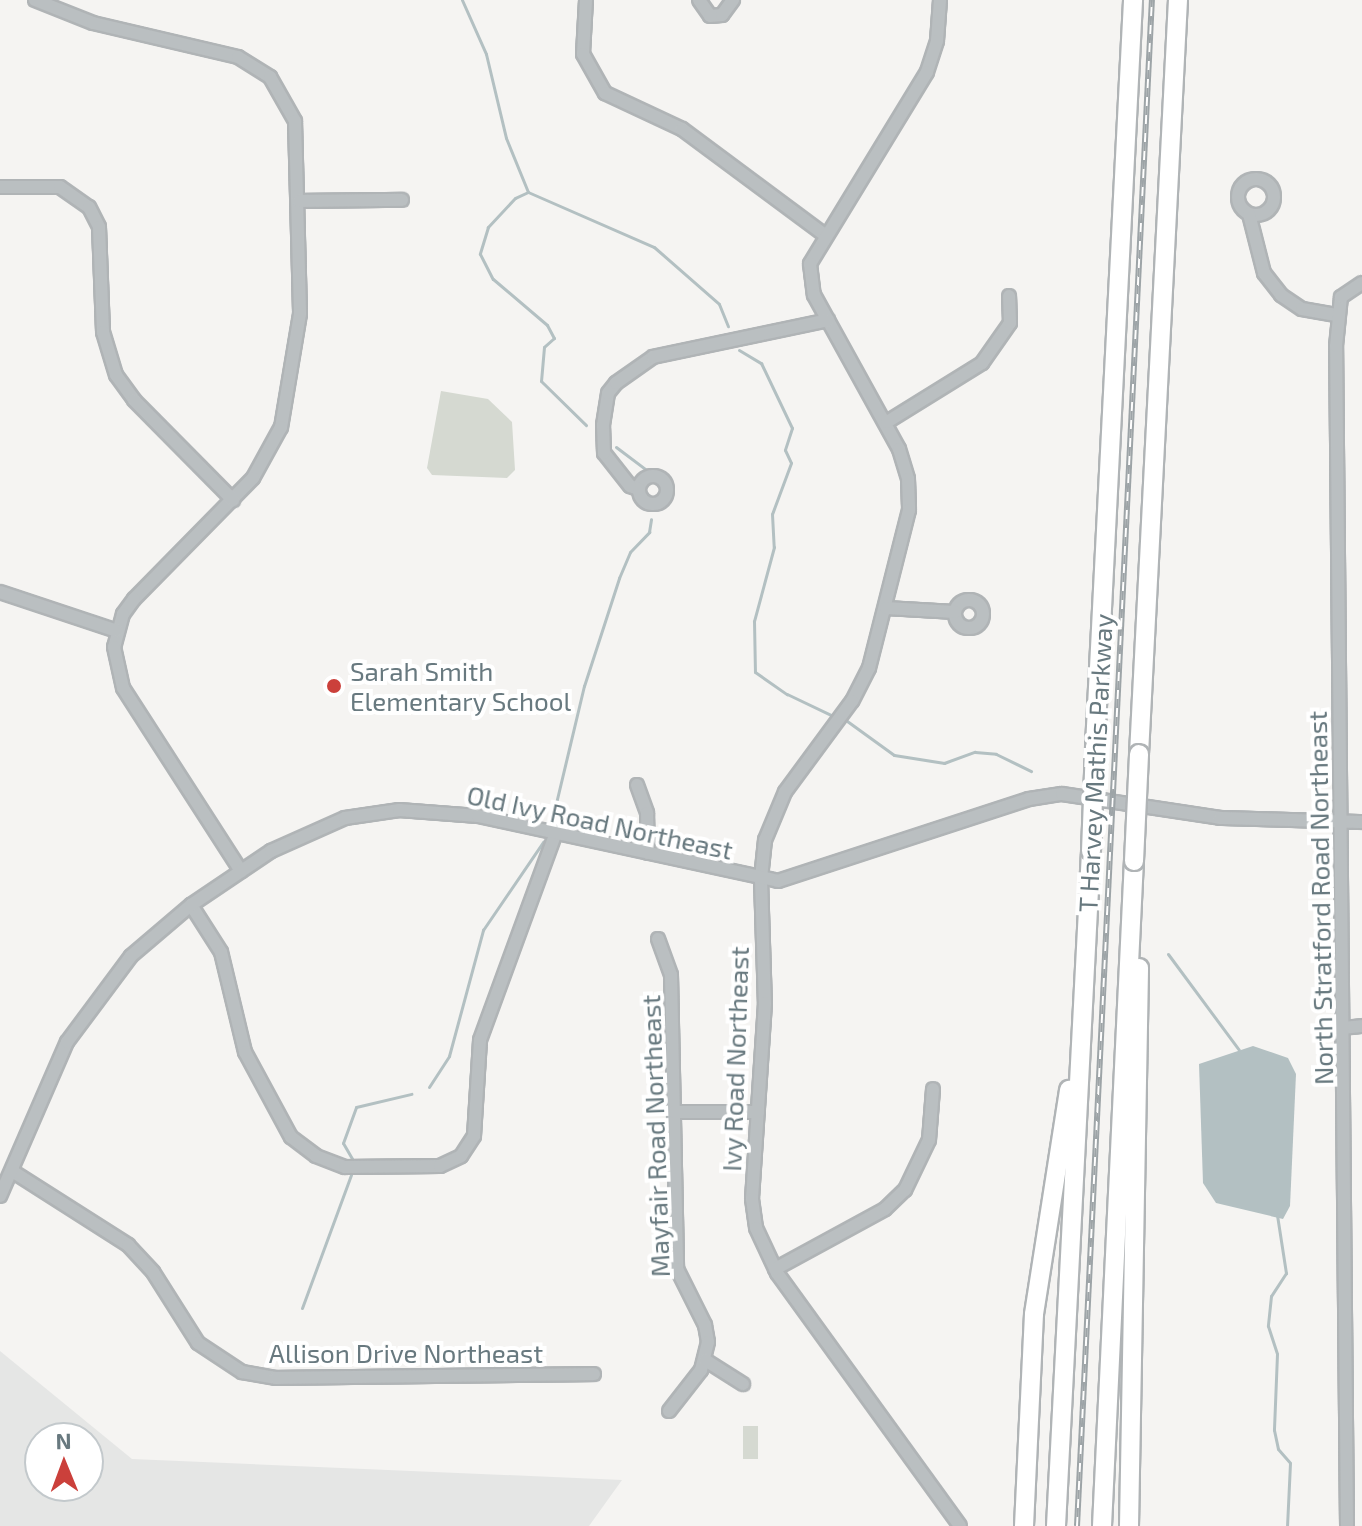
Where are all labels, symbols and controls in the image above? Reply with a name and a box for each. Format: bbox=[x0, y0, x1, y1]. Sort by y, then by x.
street label: T Harvey Mathis Parkway bbox=[1072, 612, 1118, 914]
place label: Sarah Smith Elementary School bbox=[350, 655, 572, 716]
marker: Sarah Smith Elementary School bbox=[325, 677, 343, 695]
street label: North Stratford Road Northeast bbox=[1301, 711, 1339, 1085]
street label: Old Ivy Road Northeast bbox=[464, 779, 736, 865]
street label: Ivy Road Northeast bbox=[715, 946, 755, 1172]
street label: Mayfair Road Northeast bbox=[634, 994, 676, 1278]
street label: Allison Drive Northeast bbox=[269, 1337, 543, 1369]
north arrow bbox=[24, 1422, 104, 1502]
text: N bbox=[55, 1427, 72, 1453]

